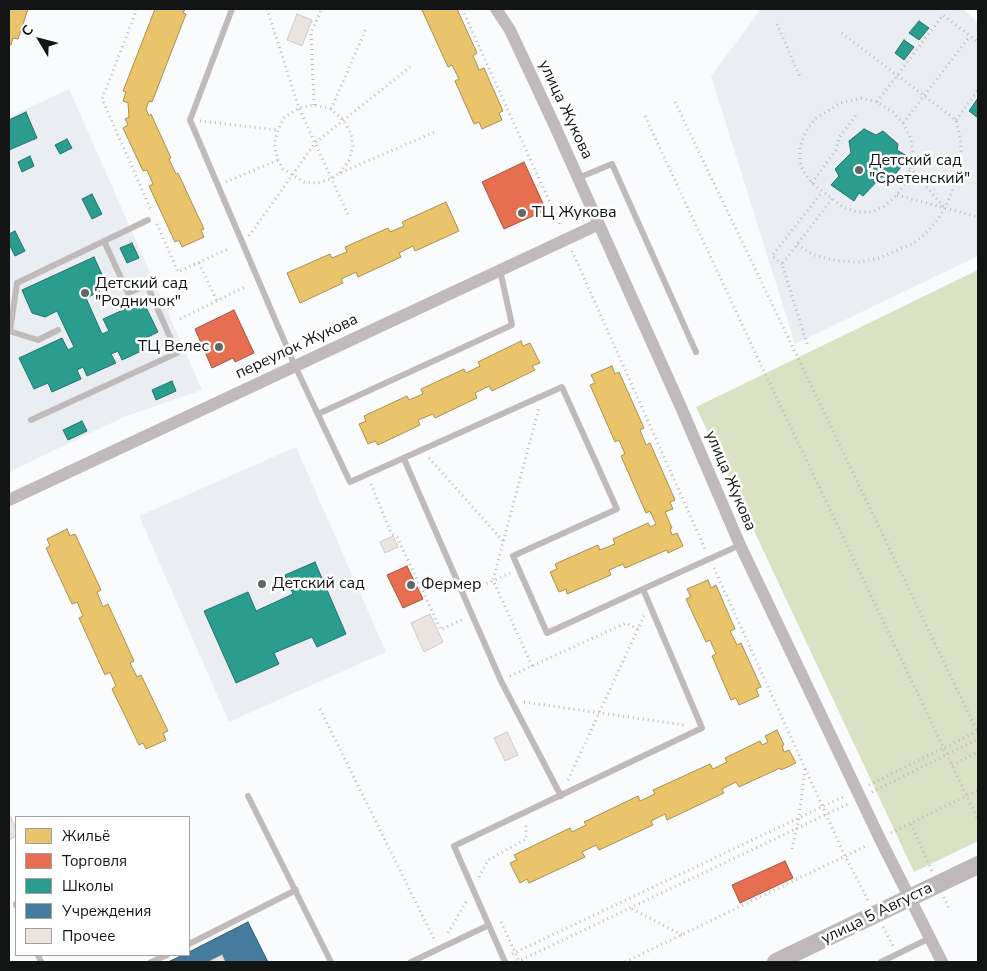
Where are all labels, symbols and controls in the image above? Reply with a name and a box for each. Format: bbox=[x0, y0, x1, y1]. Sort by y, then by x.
north arrow bbox=[15, 15, 65, 65]
text: С bbox=[17, 21, 38, 40]
street label: улица Жукова bbox=[534, 57, 596, 163]
place label: Детский сад "Сретенский" bbox=[869, 151, 970, 189]
marker: Детский сад "Сретенский" bbox=[853, 164, 865, 176]
place label: ТЦ Жукова bbox=[532, 203, 617, 223]
marker: ТЦ Жукова bbox=[516, 207, 528, 219]
place label: Детский сад "Родничок" bbox=[95, 274, 188, 312]
marker: Детский сад "Родничок" bbox=[79, 287, 91, 299]
street label: переулок Жукова bbox=[233, 310, 361, 384]
place label: ТЦ Велес bbox=[138, 337, 209, 357]
marker: ТЦ Велес bbox=[213, 341, 225, 353]
street label: улица Жукова bbox=[700, 428, 760, 534]
place label: Детский сад bbox=[272, 574, 365, 594]
place label: Фермер bbox=[421, 575, 481, 595]
marker: Детский сад bbox=[256, 578, 268, 590]
marker: Фермер bbox=[405, 579, 417, 591]
legend bbox=[15, 816, 190, 956]
text: Жильё bbox=[62, 826, 110, 846]
text: Торговля bbox=[62, 851, 127, 871]
text: Школы bbox=[62, 876, 114, 896]
street label: улица 5 Августа bbox=[818, 879, 936, 949]
text: Учреждения bbox=[62, 901, 151, 921]
text: Прочее bbox=[62, 926, 115, 946]

